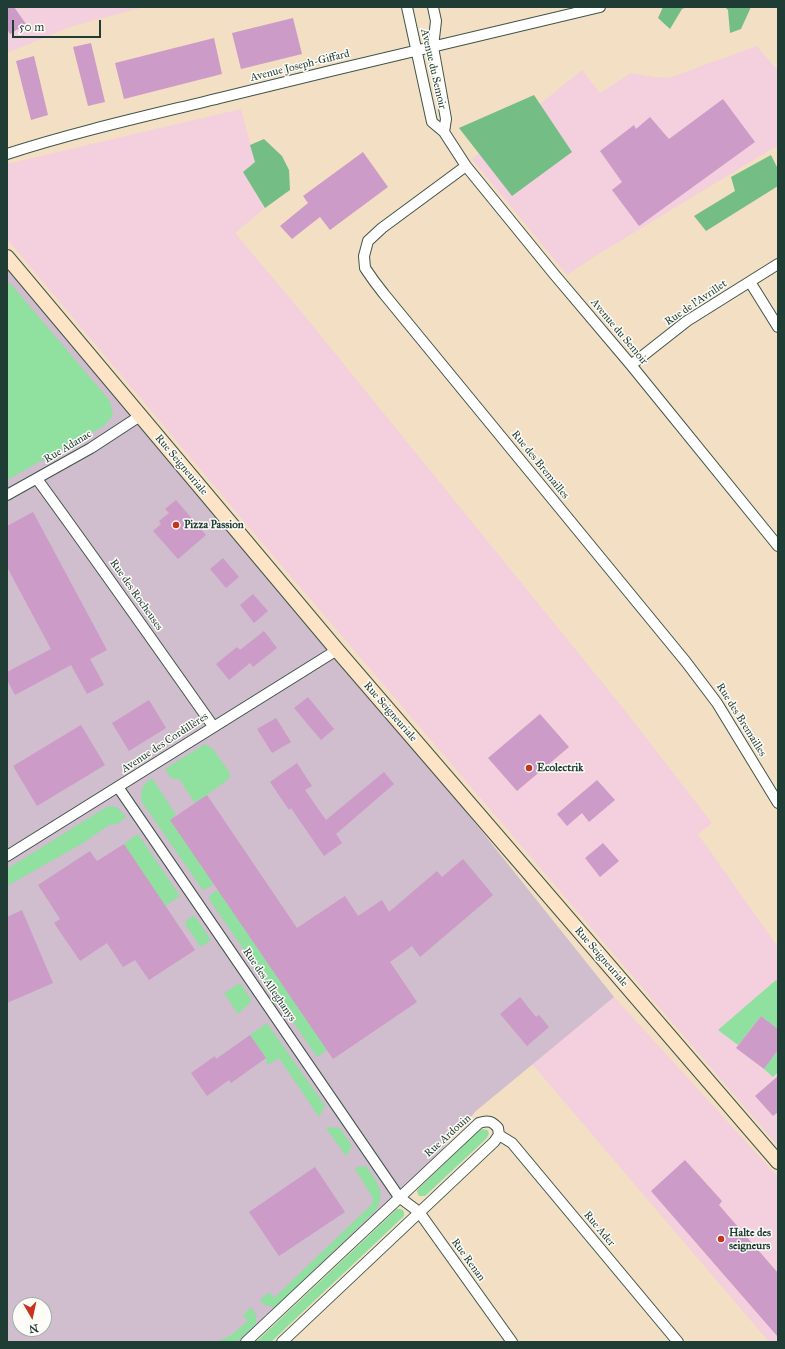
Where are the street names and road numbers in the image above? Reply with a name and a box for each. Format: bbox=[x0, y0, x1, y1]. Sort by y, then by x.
street label: Avenue du Semoir bbox=[417, 28, 449, 110]
street label: Avenue Joseph-Giffard bbox=[249, 47, 351, 85]
street label: Rue de l'Avrillet bbox=[662, 277, 730, 329]
street label: Avenue du Semoir bbox=[588, 296, 650, 368]
street label: Rue Adanac bbox=[42, 428, 94, 466]
street label: Rue des Bremailles bbox=[508, 428, 572, 502]
street label: Rue Seigneuriale bbox=[152, 432, 210, 498]
street label: Rue des Rocheuses bbox=[107, 557, 165, 633]
street label: Rue Seigneuriale bbox=[360, 679, 420, 745]
street label: Rue des Bremailles bbox=[713, 681, 769, 759]
street label: Avenue des Cordillères bbox=[119, 710, 211, 776]
street label: Rue Seigneuriale bbox=[571, 924, 631, 990]
street label: Rue des Alleghanys bbox=[240, 946, 298, 1024]
street label: Rue Ardouin bbox=[422, 1112, 474, 1160]
street label: Rue Ader bbox=[580, 1209, 618, 1249]
street label: Rue Renan bbox=[448, 1236, 488, 1284]

